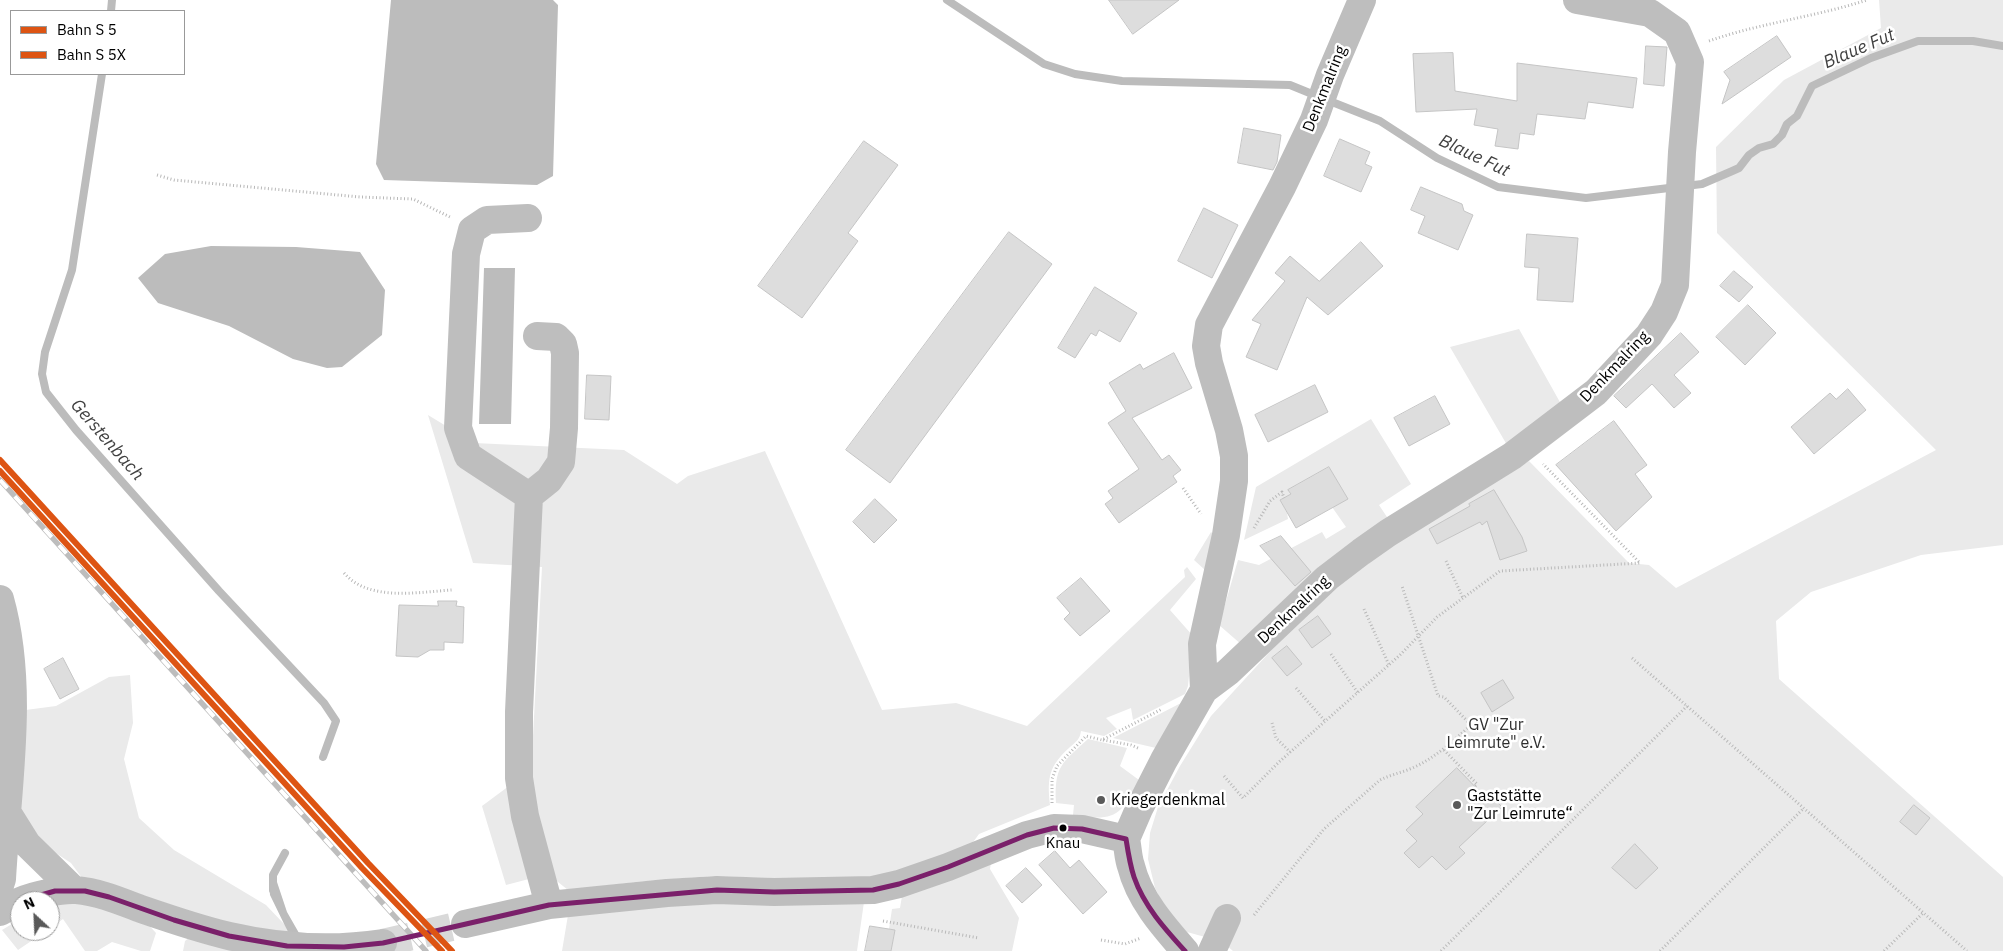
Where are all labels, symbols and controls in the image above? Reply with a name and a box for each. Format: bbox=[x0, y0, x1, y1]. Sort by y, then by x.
legend bbox=[10, 10, 185, 75]
text: Bahn S 5 bbox=[57, 20, 117, 39]
water label: Blaue Fut bbox=[1820, 24, 1898, 74]
street label: Denkmalring bbox=[1299, 43, 1351, 135]
text: Bahn S 5X bbox=[57, 45, 126, 64]
water label: Blaue Fut bbox=[1435, 130, 1513, 182]
street label: Denkmalring bbox=[1576, 327, 1654, 407]
water label: Gerstenbach bbox=[66, 395, 148, 485]
street label: Denkmalring bbox=[1254, 572, 1334, 648]
park label: GV "Zur Leimrute" e.V. bbox=[1446, 715, 1546, 753]
place label: Gaststätte "Zur Leimrute“ bbox=[1467, 786, 1573, 824]
place label: Kriegerdenkmal bbox=[1111, 790, 1225, 810]
marker: Kriegerdenkmal bbox=[1095, 794, 1107, 806]
marker: Gaststätte "Zur Leimrute“ bbox=[1451, 799, 1463, 811]
marker: Knau bbox=[1058, 823, 1068, 833]
place label: Knau bbox=[1046, 835, 1080, 853]
north arrow bbox=[10, 891, 60, 941]
text: N bbox=[21, 893, 37, 914]

